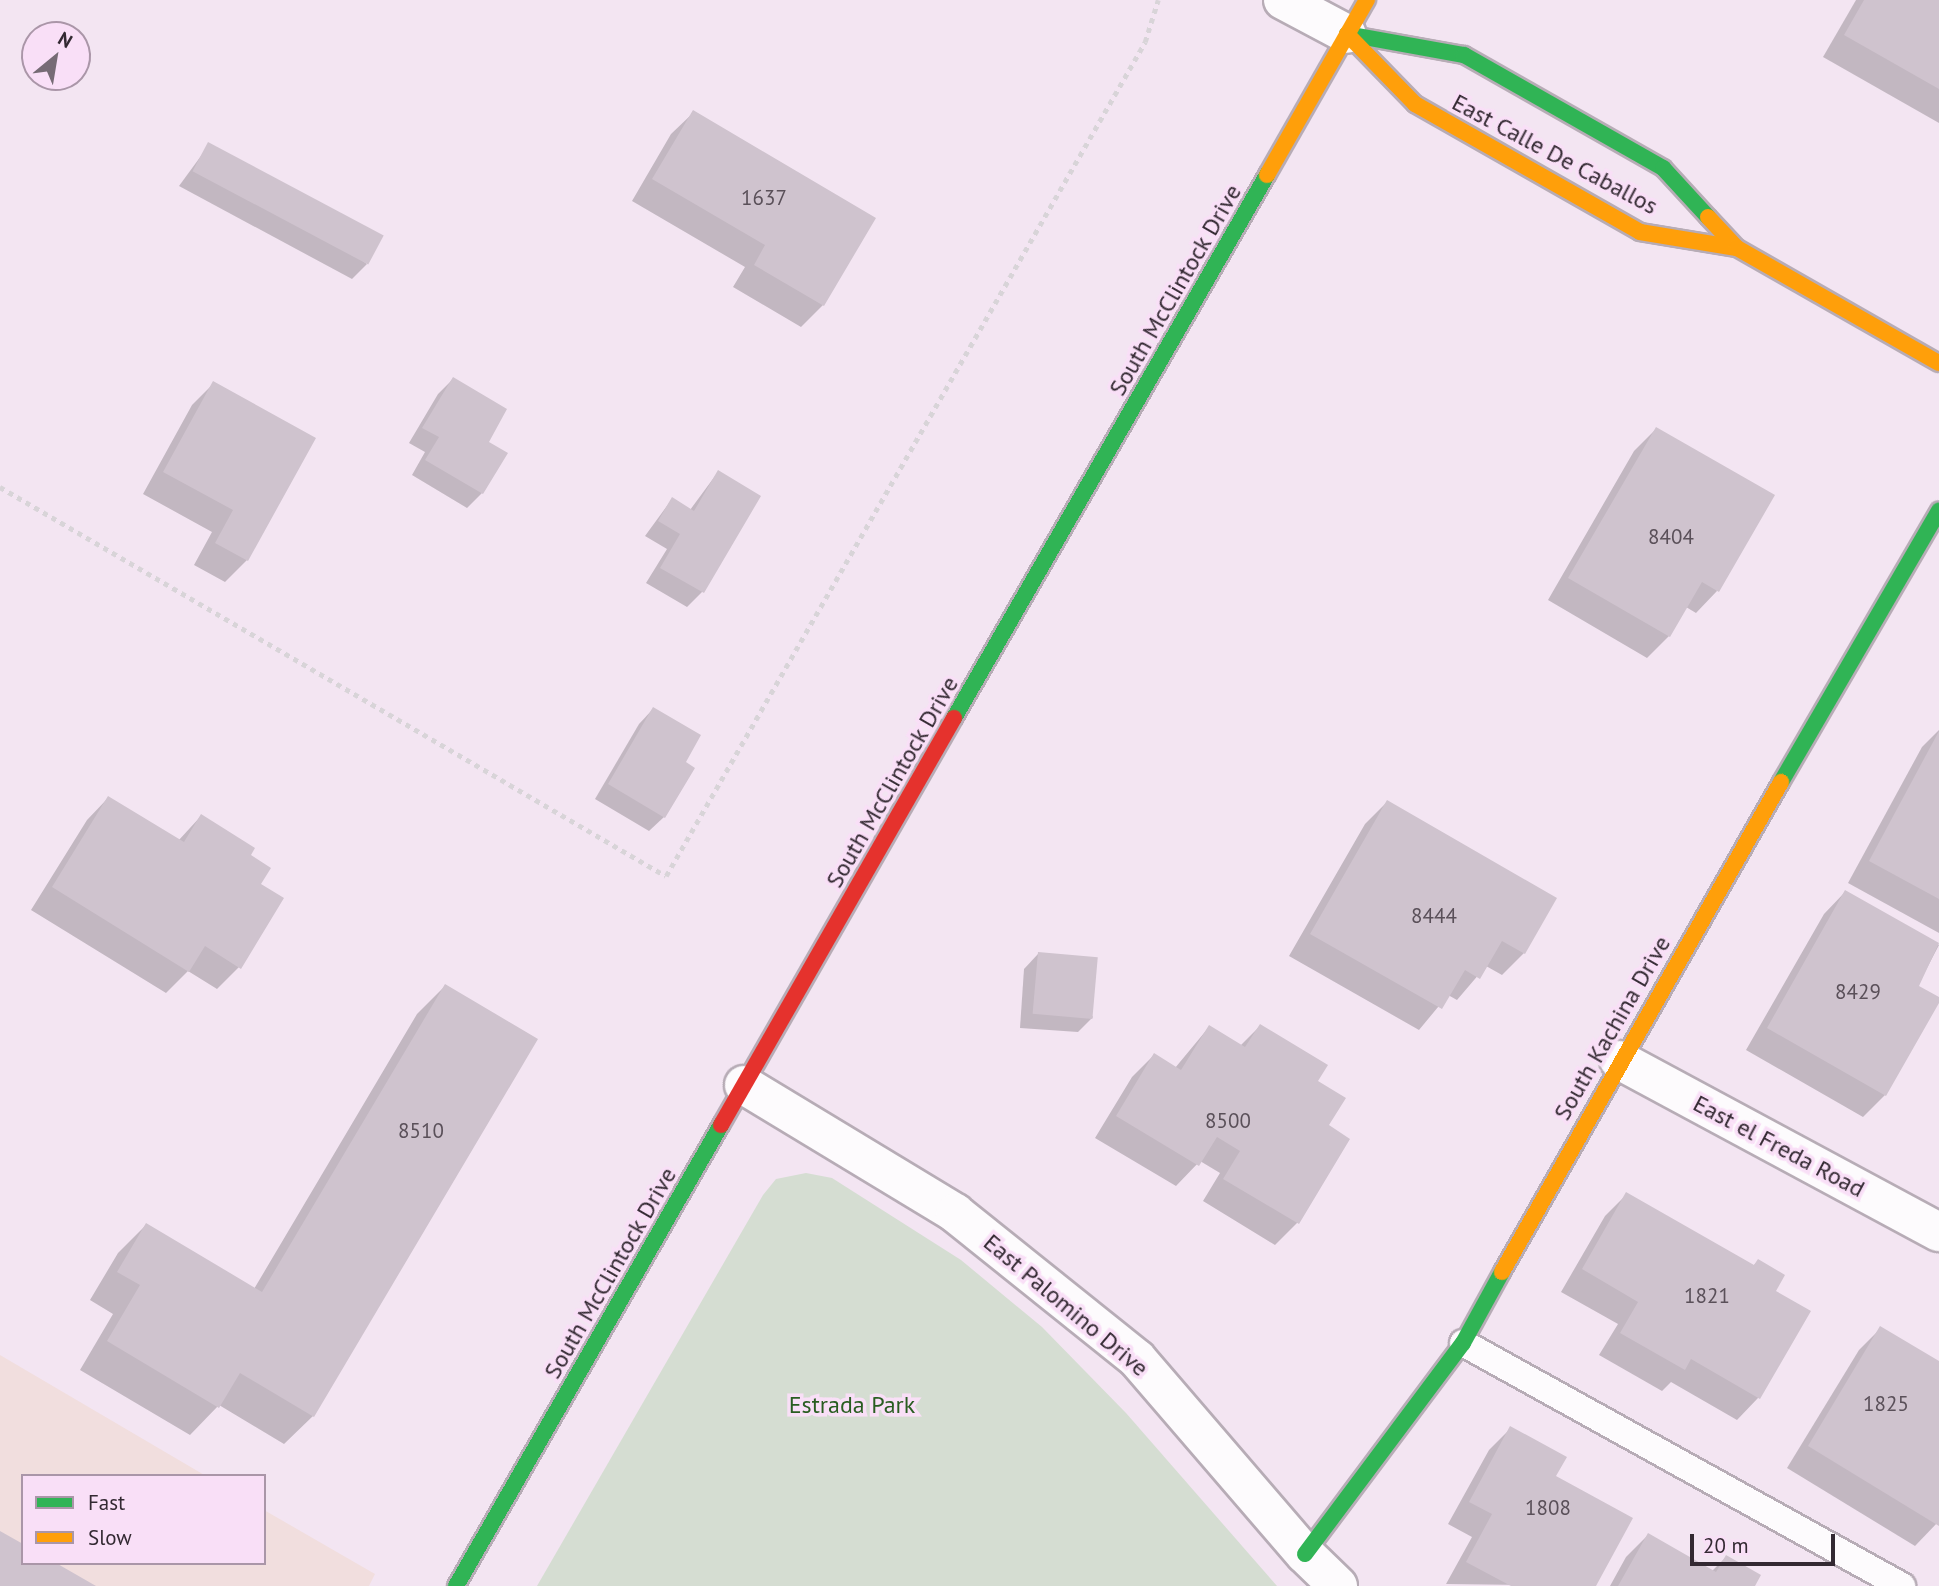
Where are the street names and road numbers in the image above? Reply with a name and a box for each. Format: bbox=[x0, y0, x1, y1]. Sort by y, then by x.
street label: East Calle De Caballos bbox=[1447, 88, 1663, 220]
street label: South McClintock Drive bbox=[1103, 179, 1247, 401]
street label: South McClintock Drive bbox=[820, 671, 964, 893]
street label: South Kachina Drive bbox=[1548, 931, 1676, 1125]
street label: East el Freda Road bbox=[1688, 1089, 1870, 1203]
street label: South McClintock Drive bbox=[538, 1162, 682, 1384]
street label: East Palomino Drive bbox=[978, 1228, 1154, 1382]

